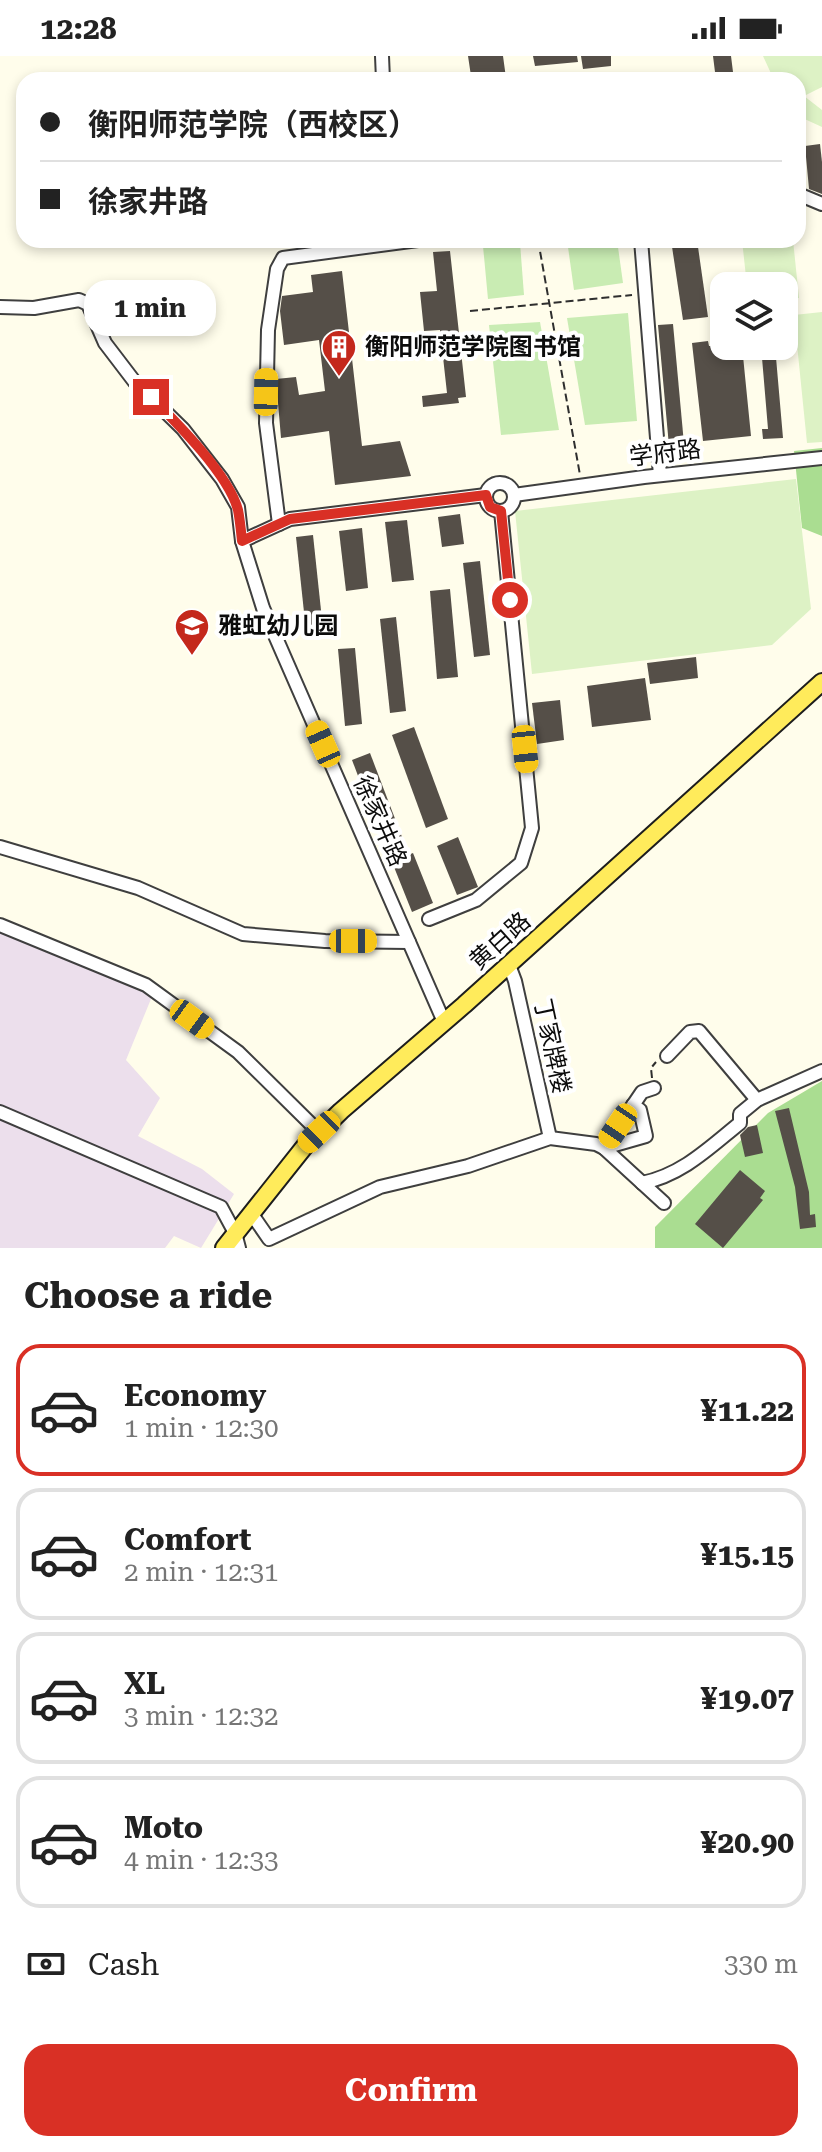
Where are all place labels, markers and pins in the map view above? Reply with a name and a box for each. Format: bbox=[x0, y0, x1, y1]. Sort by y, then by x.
building icon: 衡阳师范学院图书馆 bbox=[320, 328, 358, 378]
place label: 衡阳师范学院图书馆 bbox=[365, 333, 581, 361]
school or university icon: 雅虹幼儿园 bbox=[173, 607, 211, 657]
place label: 雅虹幼儿园 bbox=[218, 612, 338, 640]

